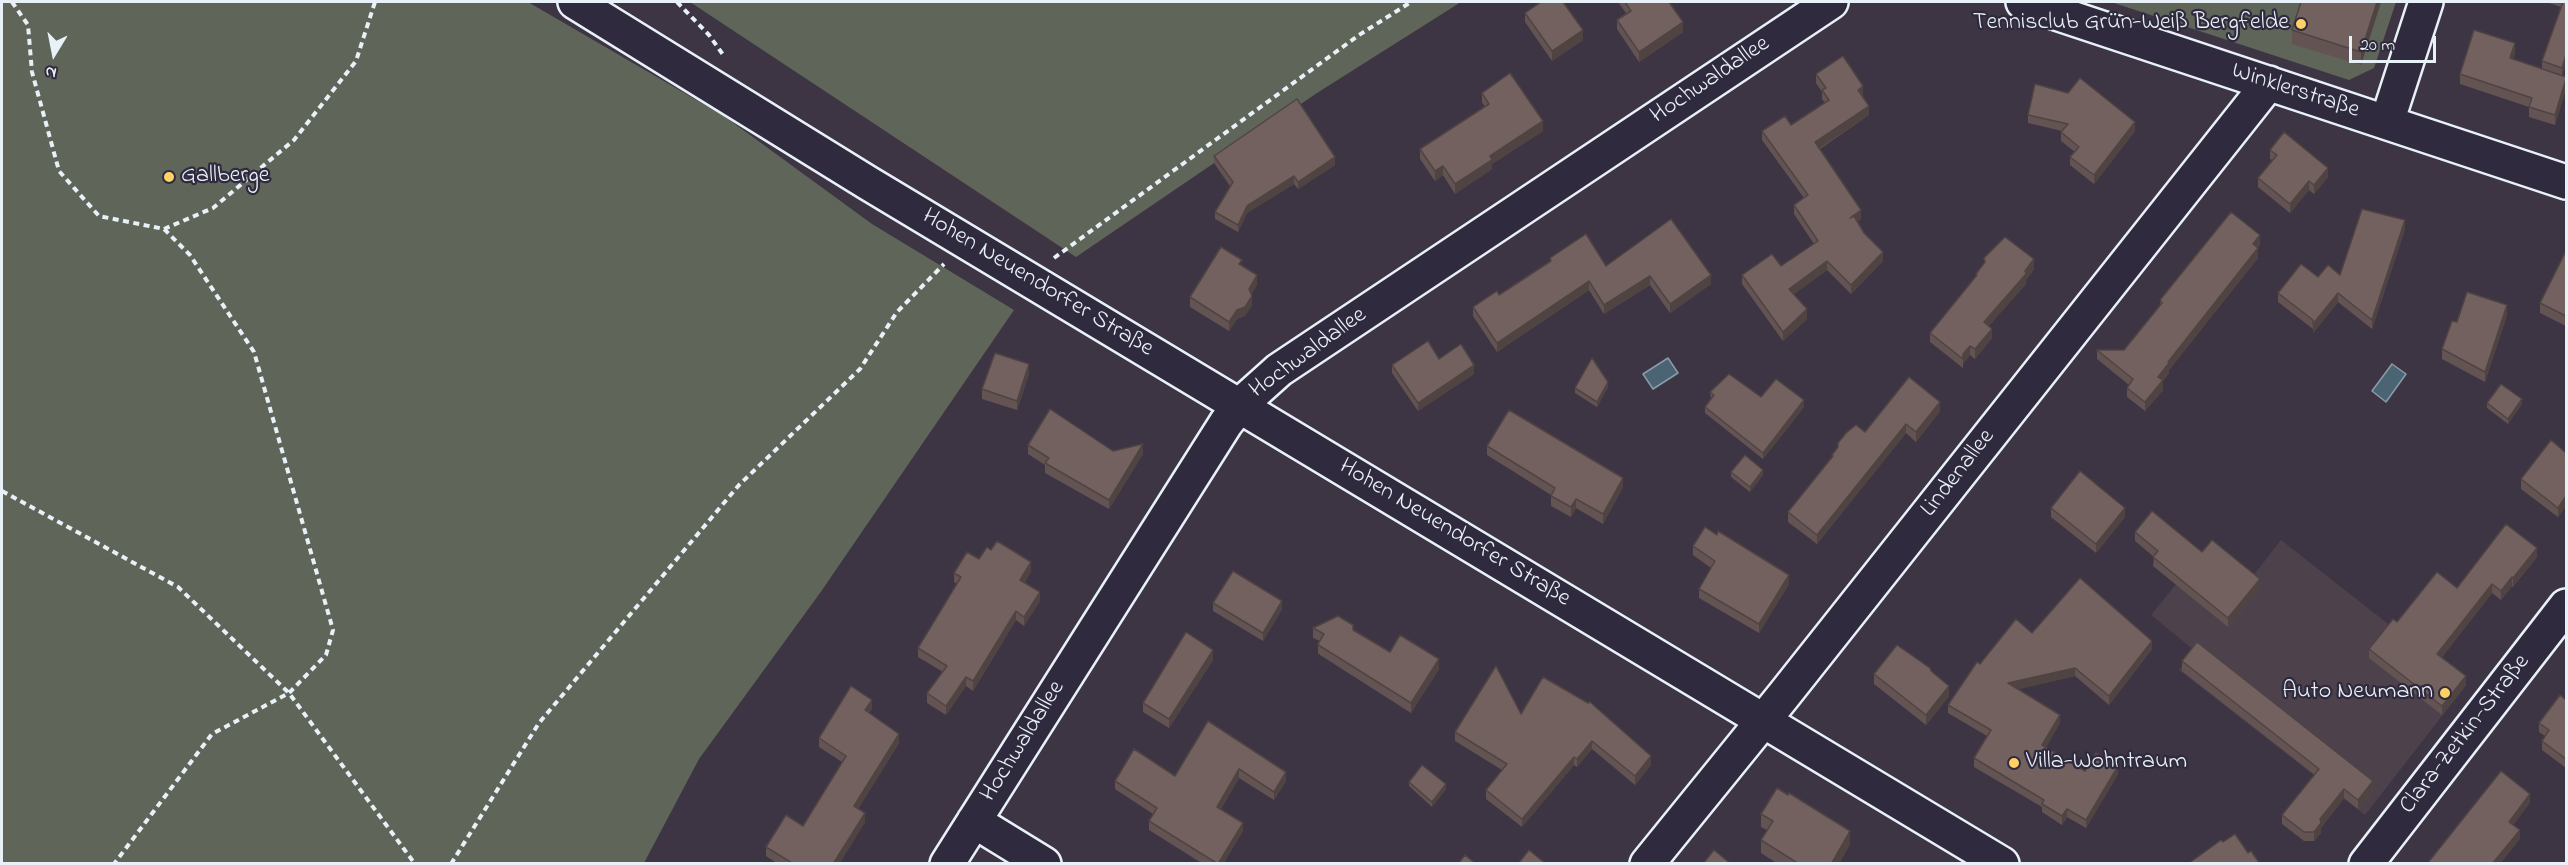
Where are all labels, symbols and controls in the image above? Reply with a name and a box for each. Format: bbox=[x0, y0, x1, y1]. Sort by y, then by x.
place label: Tennisclub Grün-Weiß Bergfelde bbox=[1973, 10, 2289, 38]
marker: Tennisclub Grün-Weiß Bergfelde bbox=[2294, 17, 2308, 31]
north arrow bbox=[24, 24, 84, 84]
scale bar bbox=[2352, 24, 2439, 62]
street label: Hochwaldallee bbox=[1646, 31, 1776, 131]
text: 20 m bbox=[2360, 33, 2395, 59]
street label: Winklerstraße bbox=[2227, 58, 2363, 126]
text: N bbox=[43, 59, 58, 84]
place label: Gallberge bbox=[181, 163, 269, 191]
marker: Gallberge bbox=[162, 170, 176, 184]
street label: Hohen Neuendorfer Straße bbox=[916, 203, 1158, 365]
street label: Hochwaldallee bbox=[1245, 302, 1373, 406]
street label: Lindenallee bbox=[1916, 424, 2002, 524]
street label: Hohen Neuendorfer Straße bbox=[1333, 453, 1575, 615]
street label: Clara-Zetkin-Straße bbox=[2395, 649, 2537, 821]
street label: Hochwaldallee bbox=[975, 676, 1073, 808]
place label: Auto Neumann bbox=[2282, 679, 2433, 707]
marker: Auto Neumann bbox=[2438, 686, 2452, 700]
place label: Villa-Wohntraum bbox=[2026, 749, 2187, 777]
marker: Villa-Wohntraum bbox=[2007, 756, 2021, 770]

